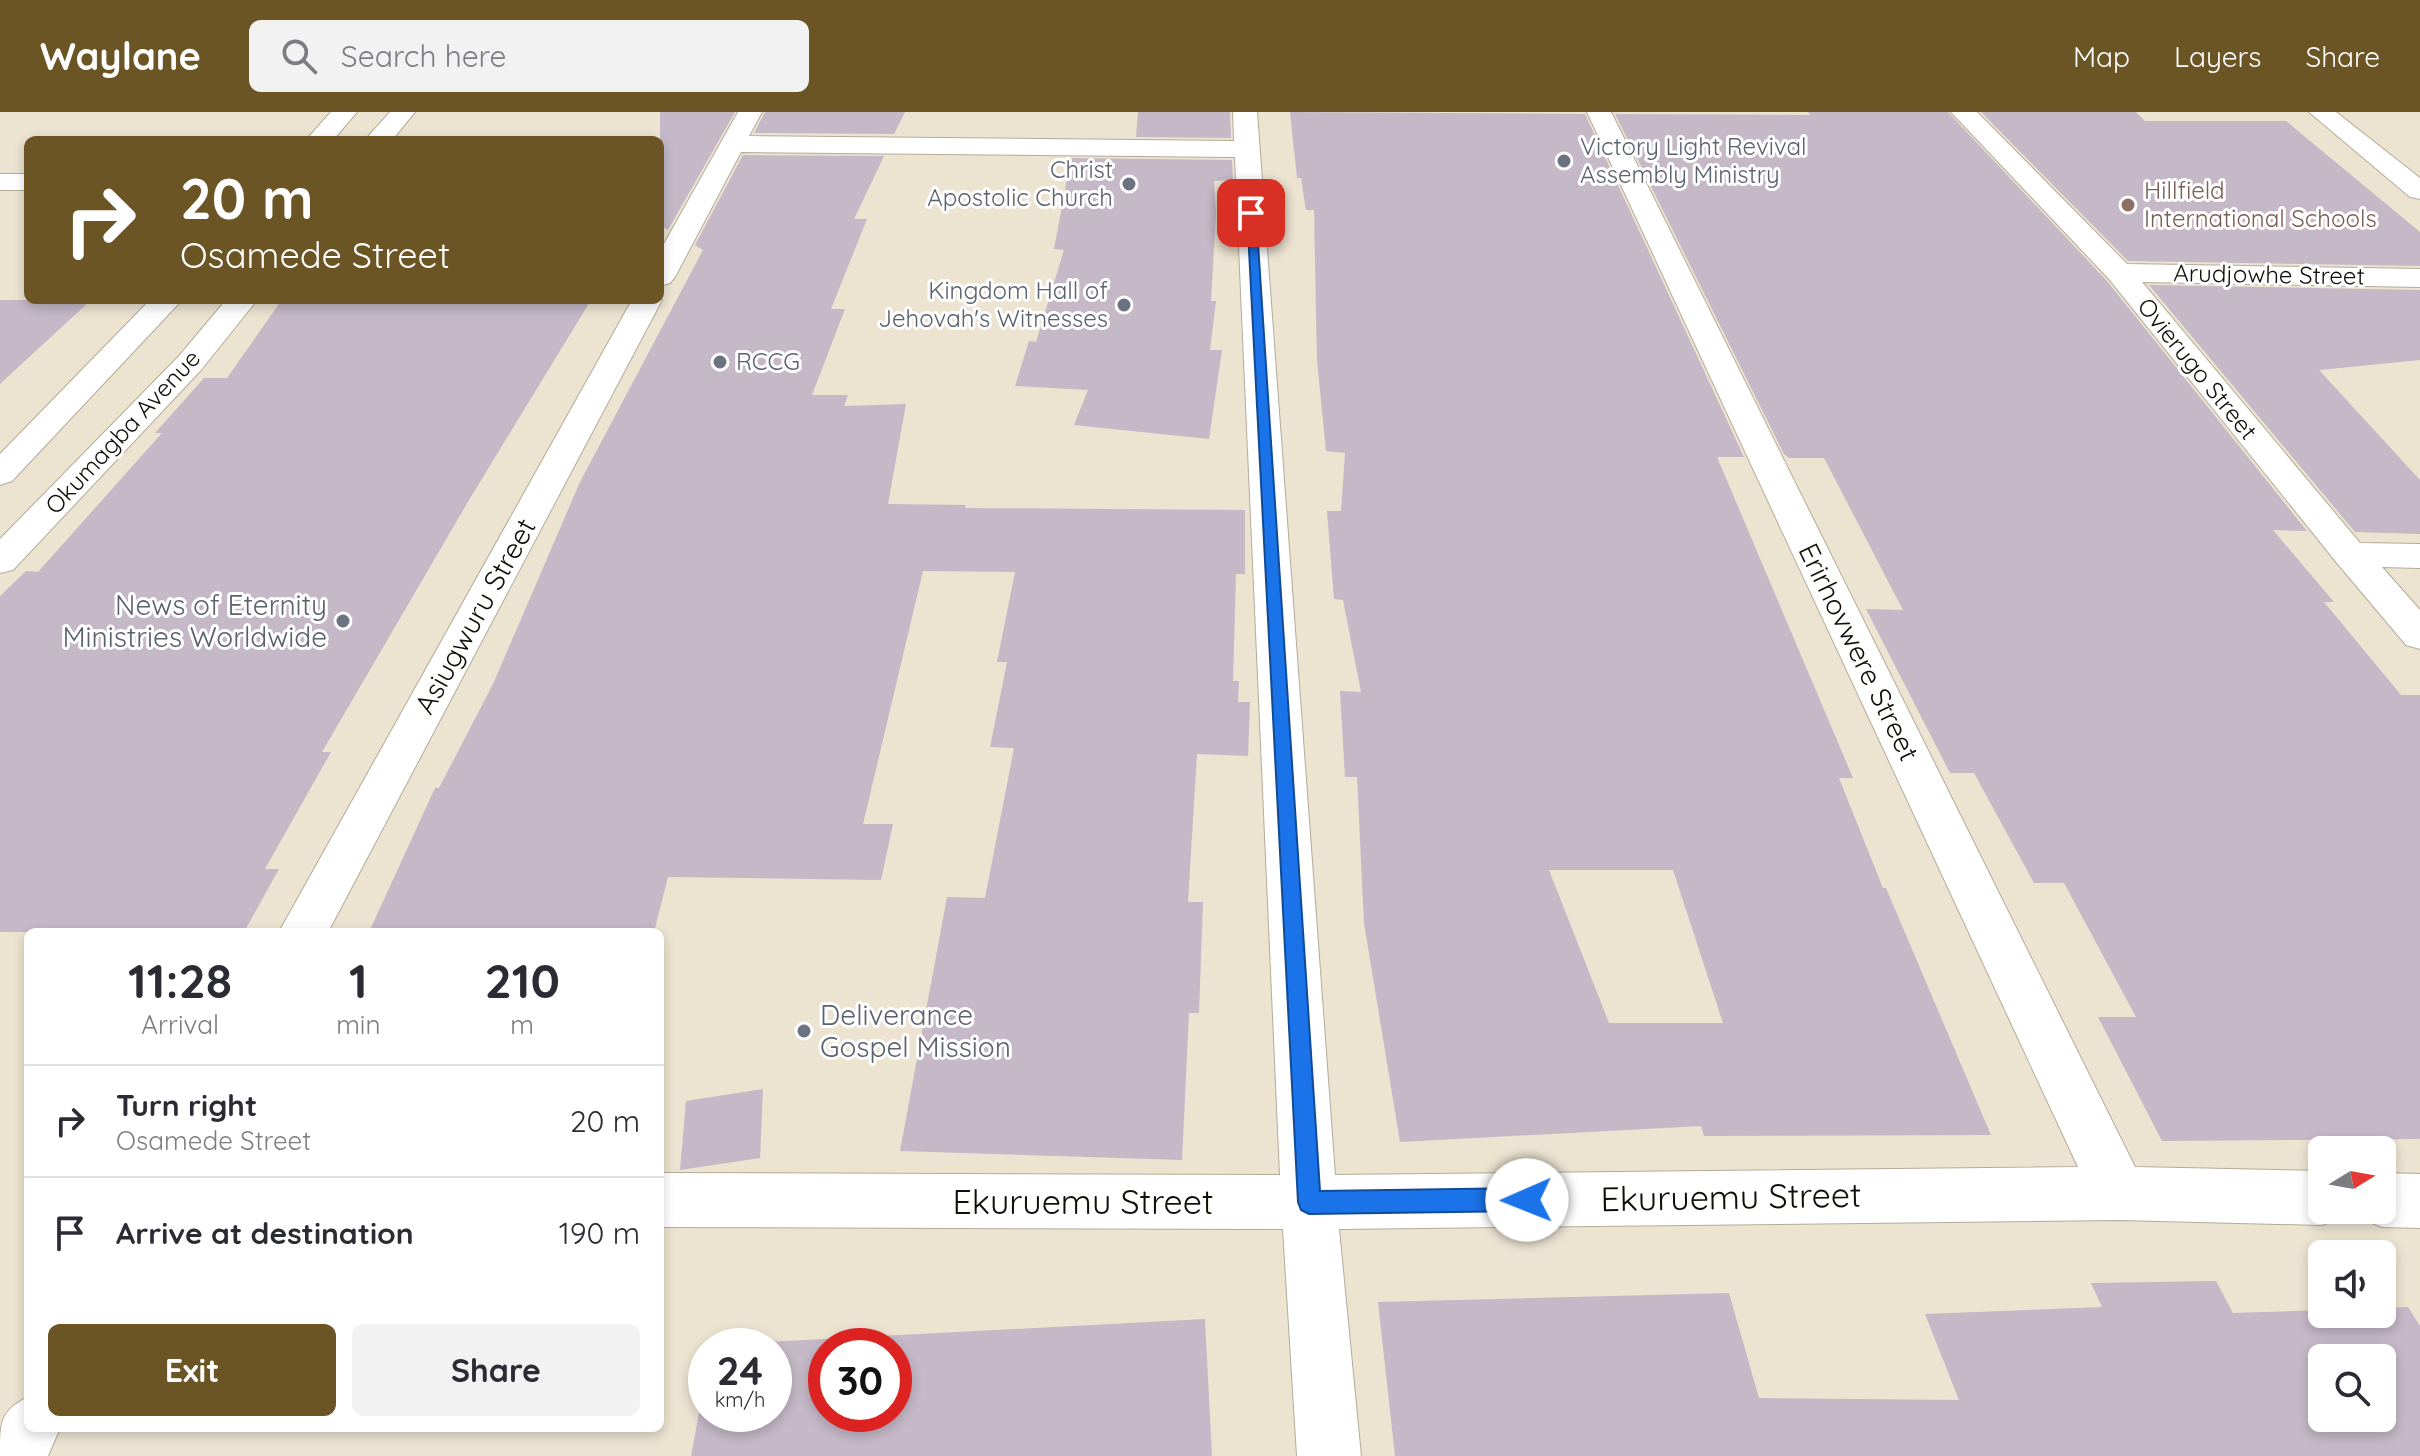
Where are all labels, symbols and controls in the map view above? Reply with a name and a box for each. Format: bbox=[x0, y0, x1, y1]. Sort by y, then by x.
search box bbox=[249, 20, 809, 92]
text: Waylane bbox=[40, 32, 201, 80]
icon: search bbox=[277, 34, 321, 78]
text: Search here bbox=[341, 37, 506, 75]
text: Map bbox=[2073, 39, 2130, 74]
text: Layers bbox=[2174, 39, 2261, 74]
text: Share bbox=[2305, 39, 2380, 74]
place label: Victory Light Revival Assembly Ministry bbox=[1580, 131, 1807, 189]
marker: Victory Light Revival Assembly Ministry bbox=[1555, 152, 1573, 170]
place label: Christ Apostolic Church bbox=[927, 154, 1113, 212]
text: 20 m bbox=[180, 163, 314, 233]
icon: right bbox=[48, 168, 152, 272]
marker: Christ Apostolic Church bbox=[1120, 175, 1138, 193]
place label: Hillfield International Schools bbox=[2144, 175, 2377, 233]
pin bbox=[1217, 179, 1285, 247]
icon: arrive bbox=[1229, 191, 1273, 235]
marker: Hillfield International Schools bbox=[2119, 196, 2137, 214]
text: Osamede Street bbox=[180, 232, 450, 277]
street label: Arudjowhe Street bbox=[2173, 257, 2365, 291]
place label: Kingdom Hall of Jehovah's Witnesses bbox=[878, 275, 1108, 333]
street label: Ovierugo Street bbox=[2132, 291, 2264, 445]
marker: Kingdom Hall of Jehovah's Witnesses bbox=[1115, 296, 1133, 314]
street label: Okumagba Avenue bbox=[38, 343, 206, 520]
place label: RCCG bbox=[736, 346, 800, 376]
marker: RCCG bbox=[711, 353, 729, 371]
street label: Asiugwuru Street bbox=[406, 512, 543, 720]
street label: Erirhovwere Street bbox=[1792, 537, 1927, 766]
place label: News of Eternity Ministries Worldwide bbox=[62, 587, 327, 654]
marker: News of Eternity Ministries Worldwide bbox=[334, 612, 352, 630]
text: 11:28 bbox=[128, 950, 232, 1010]
text: 1 bbox=[349, 950, 368, 1010]
text: 210 bbox=[484, 950, 560, 1010]
place label: Deliverance Gospel Mission bbox=[820, 997, 1011, 1064]
text: Arrival bbox=[141, 1008, 219, 1041]
text: min bbox=[336, 1008, 380, 1041]
text: m bbox=[510, 1008, 534, 1041]
marker: Deliverance Gospel Mission bbox=[795, 1022, 813, 1040]
text: Turn right bbox=[116, 1086, 257, 1124]
icon: right bbox=[48, 1099, 92, 1143]
text: 20 m bbox=[570, 1102, 640, 1140]
text: Osamede Street bbox=[116, 1124, 311, 1157]
north arrow bbox=[2308, 1136, 2396, 1224]
map controls bbox=[2308, 1136, 2396, 1432]
position arrow bbox=[1485, 1158, 1569, 1242]
street label: Ekuruemu Street bbox=[1600, 1173, 1862, 1220]
street label: Ekuruemu Street bbox=[953, 1180, 1213, 1223]
icon: arrive bbox=[48, 1211, 92, 1255]
text: Arrive at destination bbox=[116, 1214, 414, 1252]
text: 190 m bbox=[559, 1214, 640, 1252]
button: sound bbox=[2308, 1240, 2396, 1328]
button: Exit bbox=[48, 1324, 336, 1416]
button: Share bbox=[352, 1324, 640, 1416]
speed limit sign: 30 bbox=[808, 1328, 912, 1432]
button: search bbox=[2308, 1344, 2396, 1432]
text: 24 bbox=[717, 1345, 763, 1395]
text: km/h bbox=[715, 1387, 765, 1412]

